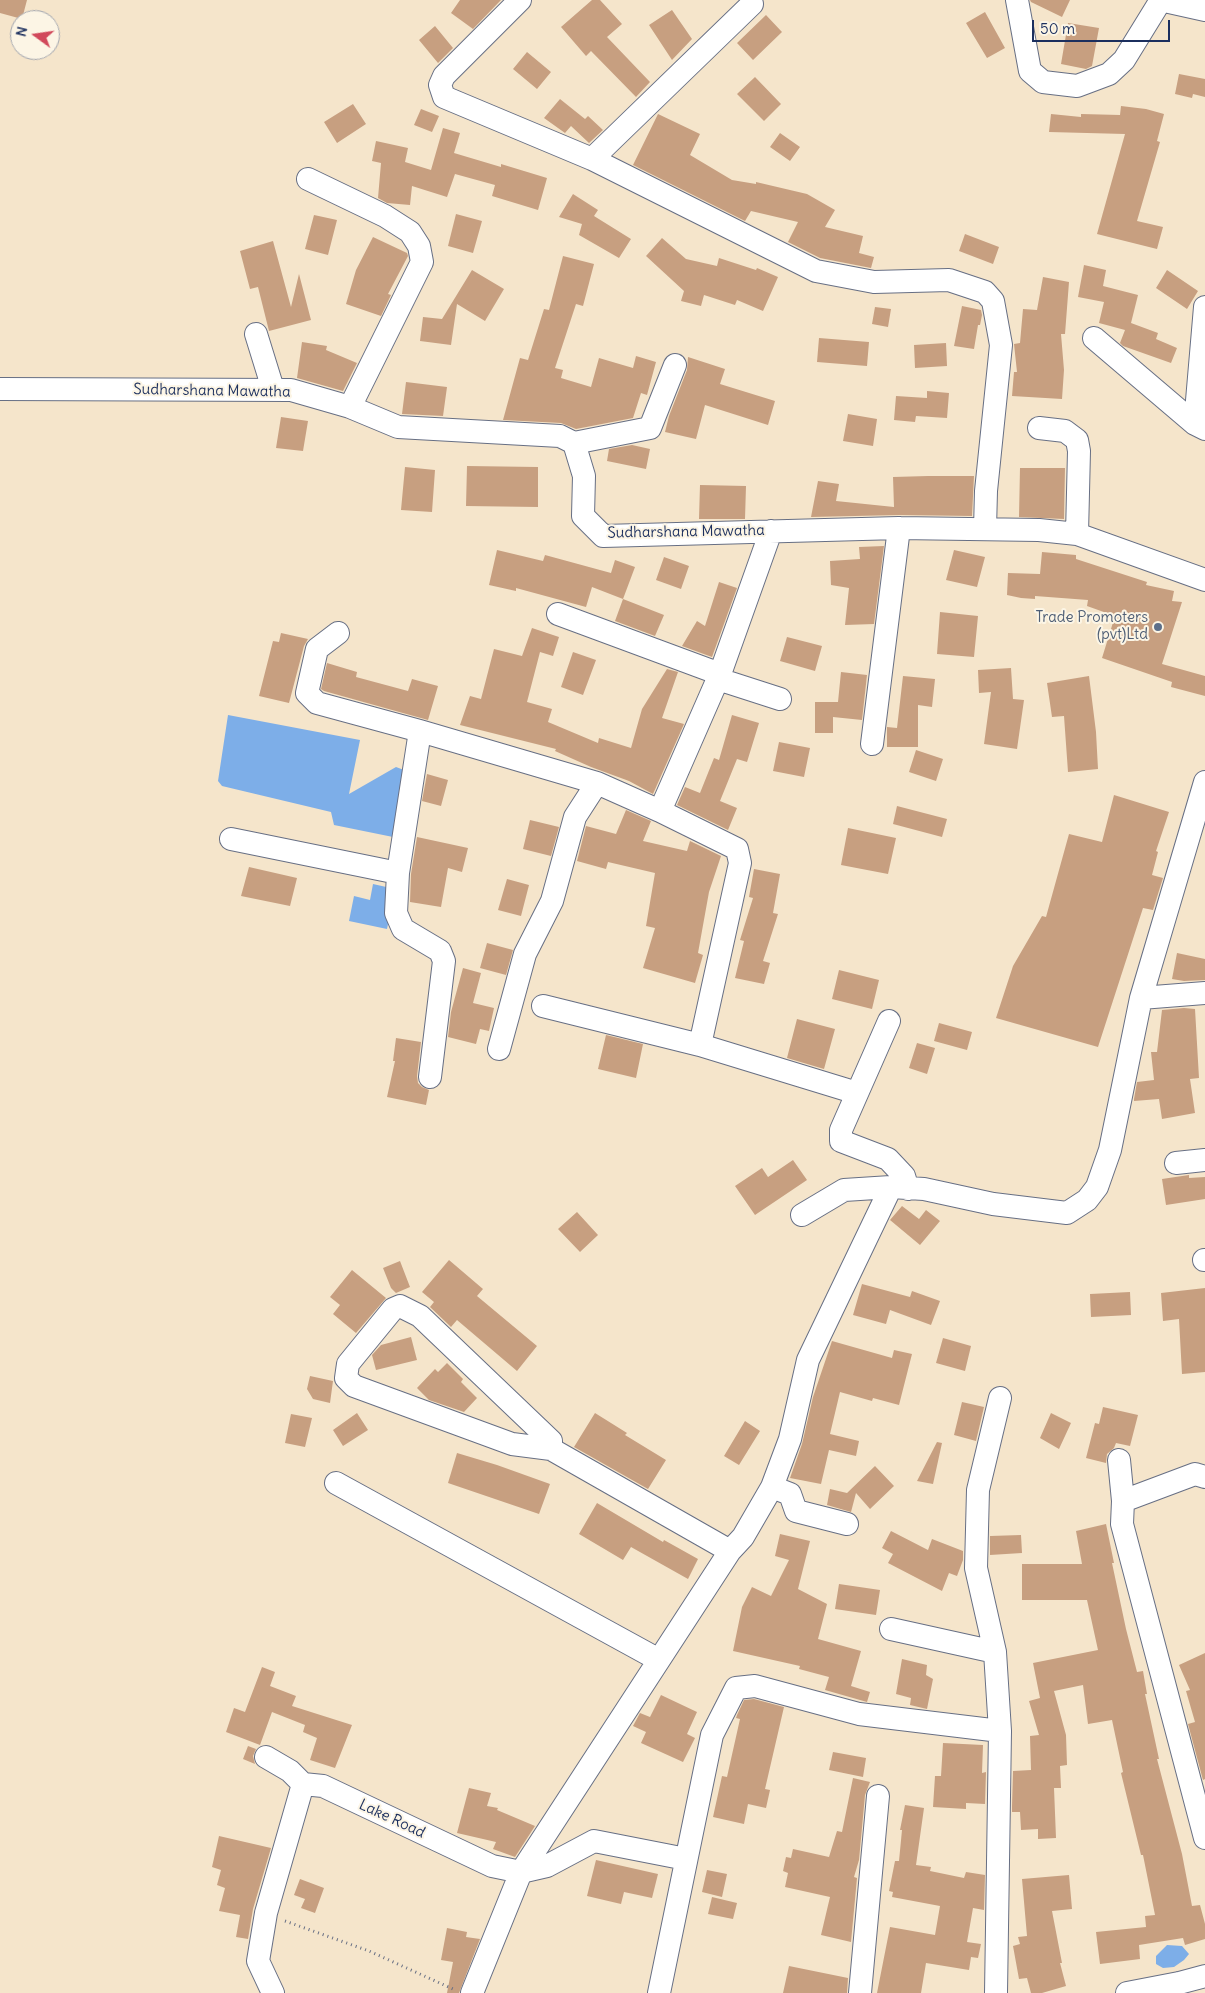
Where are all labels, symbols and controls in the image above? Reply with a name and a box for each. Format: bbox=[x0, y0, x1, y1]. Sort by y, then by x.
north arrow bbox=[10, 10, 60, 60]
scale bar bbox=[1035, 10, 1172, 42]
text: 50 m bbox=[1040, 19, 1075, 38]
text: N bbox=[12, 25, 31, 38]
street label: Sudharshana Mawatha bbox=[133, 381, 291, 401]
street label: Sudharshana Mawatha bbox=[607, 522, 765, 542]
place label: Trade Promoters (pvt)Ltd bbox=[1035, 609, 1148, 644]
marker: Trade Promoters (pvt)Ltd bbox=[1152, 621, 1164, 633]
street label: Lake Road bbox=[356, 1796, 428, 1842]

